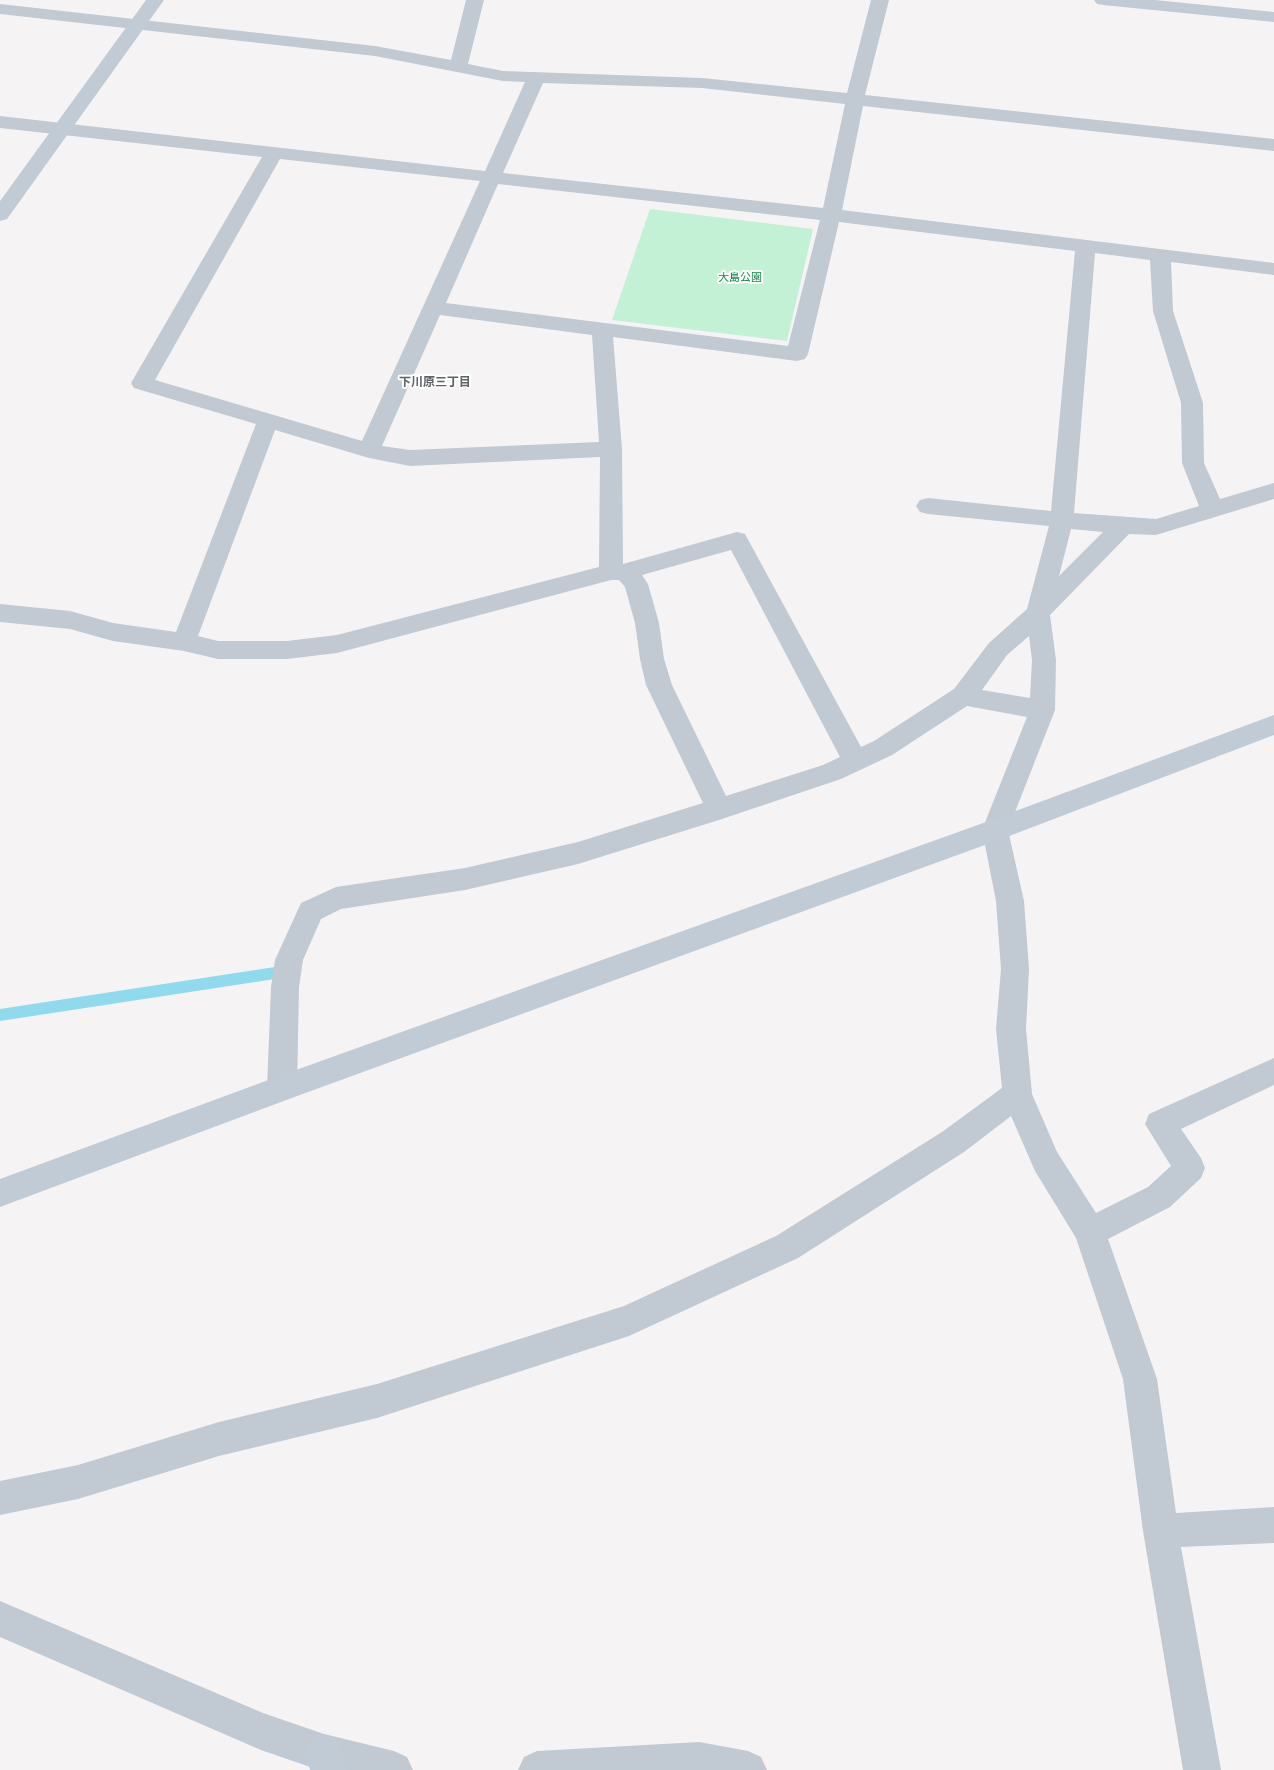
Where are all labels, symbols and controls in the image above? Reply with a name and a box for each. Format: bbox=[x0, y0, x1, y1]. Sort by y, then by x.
park label: 大島公園 bbox=[718, 271, 762, 285]
district label: 下川原三丁目 bbox=[399, 375, 471, 389]

